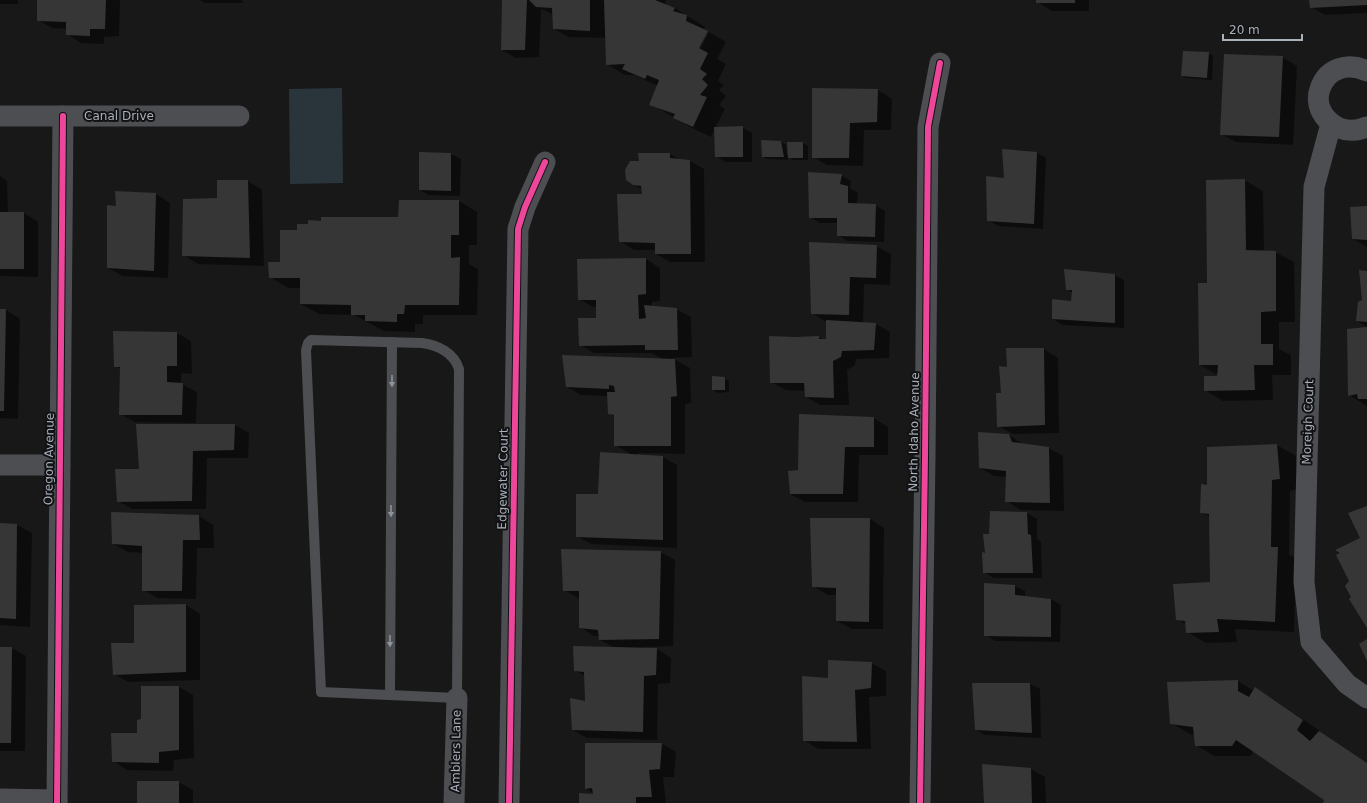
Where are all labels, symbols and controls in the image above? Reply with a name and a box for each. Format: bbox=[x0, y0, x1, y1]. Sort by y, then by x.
scale bar bbox=[1223, 16, 1302, 42]
text: 20 m bbox=[1229, 23, 1260, 37]
street label: Canal Drive bbox=[84, 109, 154, 123]
street label: North Idaho Avenue bbox=[906, 372, 922, 492]
one-way arrow bbox=[388, 375, 395, 387]
street label: Moreigh Court bbox=[1300, 379, 1316, 465]
street label: Oregon Avenue bbox=[41, 413, 57, 505]
street label: Edgewater Court bbox=[495, 428, 511, 530]
one-way arrow bbox=[388, 505, 394, 518]
one-way arrow bbox=[387, 635, 393, 648]
street label: Amblers Lane bbox=[448, 710, 464, 792]

